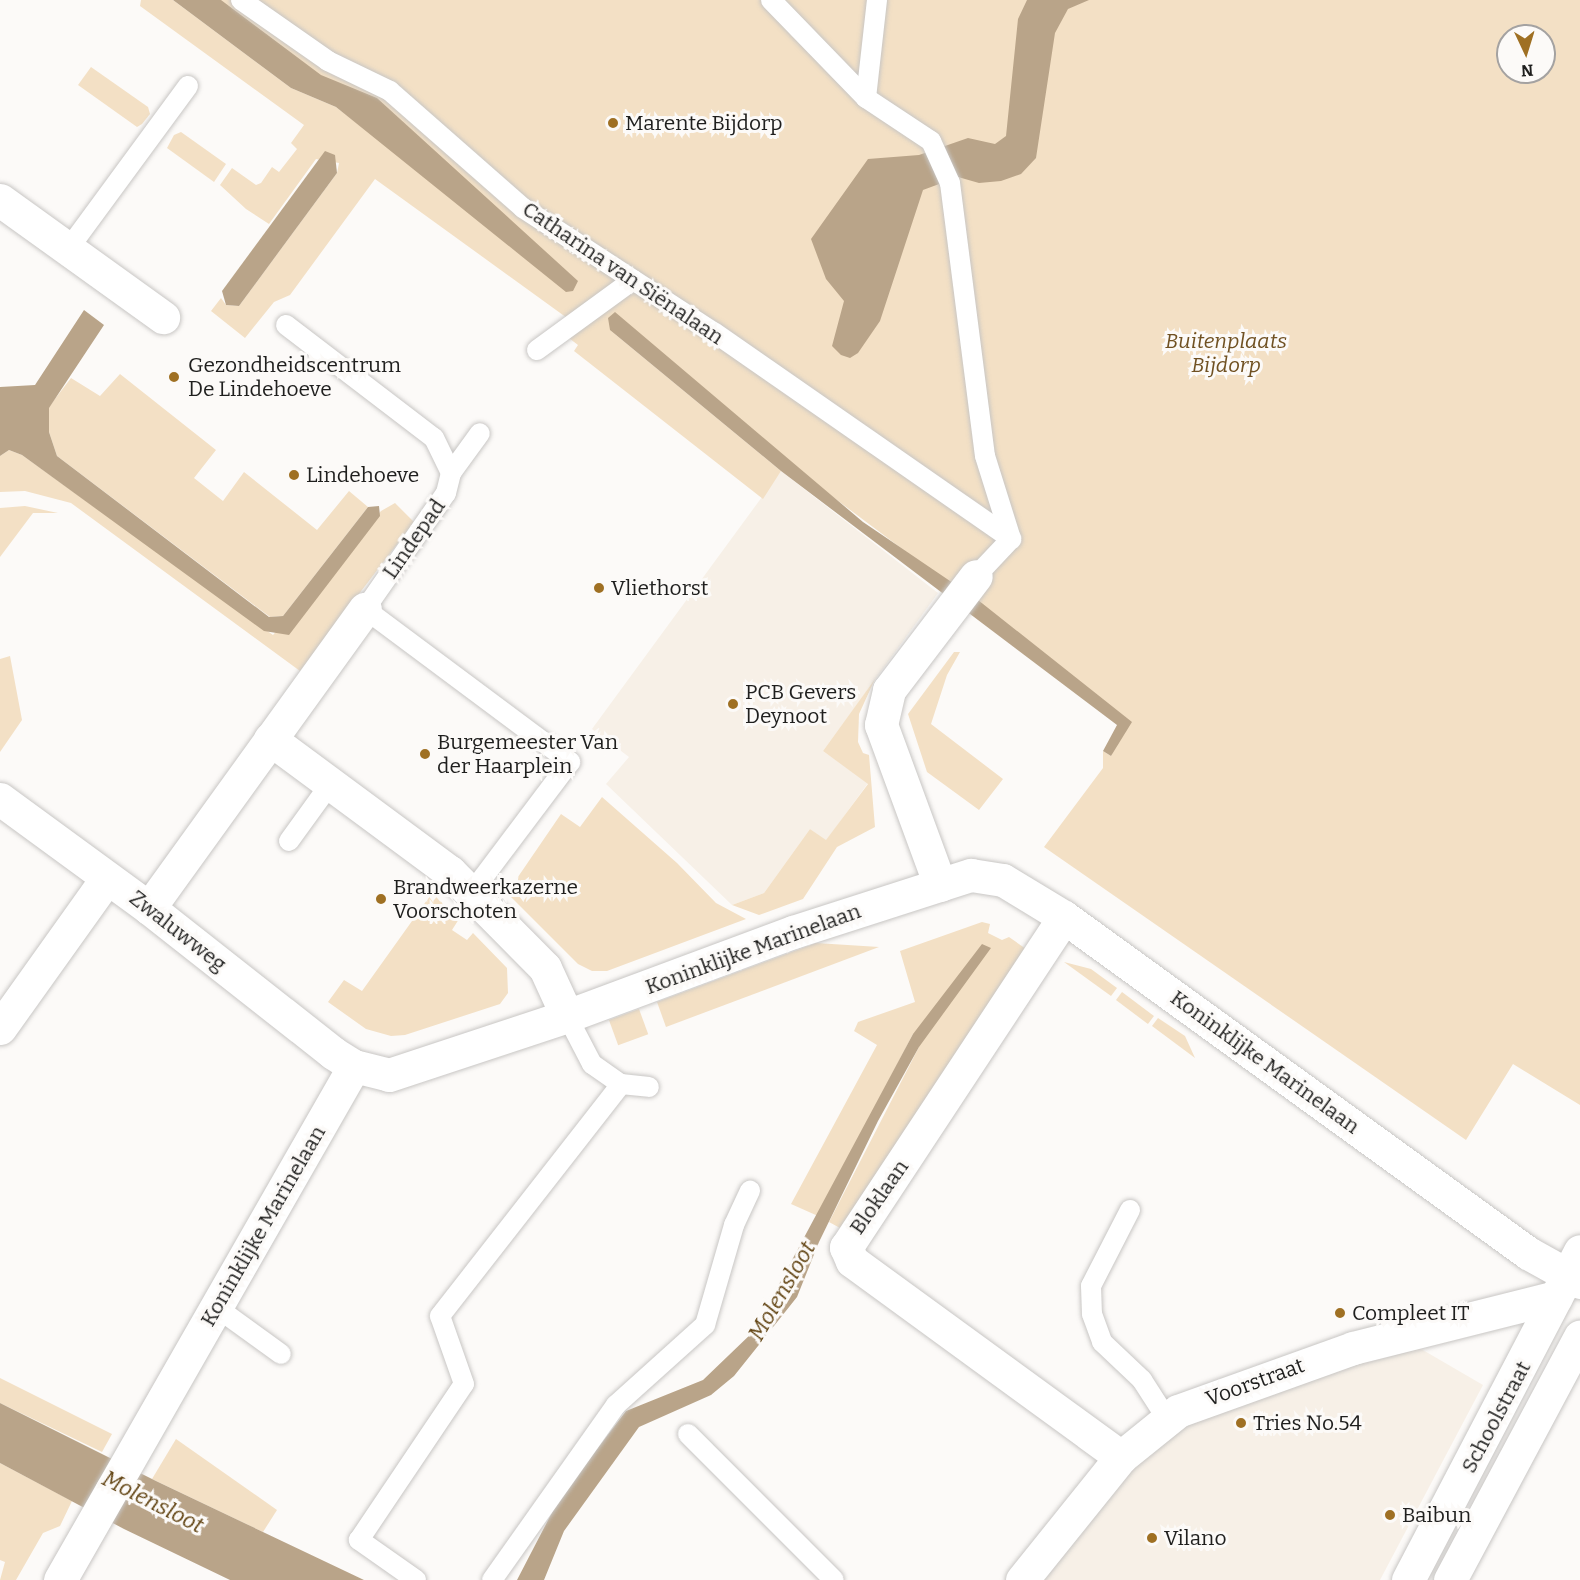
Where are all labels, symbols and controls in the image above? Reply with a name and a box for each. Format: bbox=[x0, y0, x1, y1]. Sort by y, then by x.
north arrow bbox=[1496, 24, 1556, 84]
text: N bbox=[1520, 61, 1534, 80]
place label: Marente Bijdorp bbox=[625, 110, 783, 136]
marker: Marente Bijdorp bbox=[606, 116, 620, 130]
street label: Catharina van Siënalaan bbox=[518, 196, 728, 350]
park label: Buitenplaats Bijdorp bbox=[1165, 328, 1287, 378]
place label: Gezondheidscentrum De Lindehoeve bbox=[188, 352, 401, 402]
marker: Gezondheidscentrum De Lindehoeve bbox=[165, 368, 183, 386]
place label: Lindehoeve bbox=[306, 462, 419, 488]
marker: Lindehoeve bbox=[287, 468, 301, 482]
street label: Lindepad bbox=[378, 494, 450, 584]
place label: Vliethorst bbox=[611, 575, 708, 601]
marker: Vliethorst bbox=[592, 581, 606, 595]
place label: PCB Gevers Deynoot bbox=[745, 679, 856, 729]
marker: PCB Gevers Deynoot bbox=[726, 697, 740, 711]
place label: Burgemeester Van der Haarplein bbox=[437, 729, 618, 779]
marker: Burgemeester Van der Haarplein bbox=[418, 747, 432, 761]
place label: Brandweerkazerne Voorschoten bbox=[393, 874, 578, 924]
street label: Zwaluwweg bbox=[125, 885, 231, 977]
marker: Brandweerkazerne Voorschoten bbox=[374, 892, 388, 906]
street label: Koninklijke Marinelaan bbox=[642, 898, 864, 1000]
street label: Koninklijke Marinelaan bbox=[1166, 985, 1364, 1139]
street label: Koninklijke Marinelaan bbox=[195, 1121, 331, 1331]
street label: Bloklaan bbox=[844, 1155, 914, 1239]
water label: Molensloot bbox=[743, 1237, 821, 1345]
place label: Compleet IT bbox=[1352, 1300, 1470, 1326]
marker: Compleet IT bbox=[1333, 1306, 1347, 1320]
street label: Voorstraat bbox=[1202, 1353, 1308, 1411]
street label: Schoolstraat bbox=[1456, 1357, 1536, 1477]
place label: Tries No.54 bbox=[1253, 1410, 1362, 1436]
marker: Tries No.54 bbox=[1234, 1416, 1248, 1430]
water label: Molensloot bbox=[98, 1465, 208, 1539]
place label: Baibun bbox=[1402, 1502, 1471, 1528]
marker: Baibun bbox=[1383, 1508, 1397, 1522]
place label: Vilano bbox=[1164, 1525, 1226, 1551]
marker: Vilano bbox=[1145, 1531, 1159, 1545]

